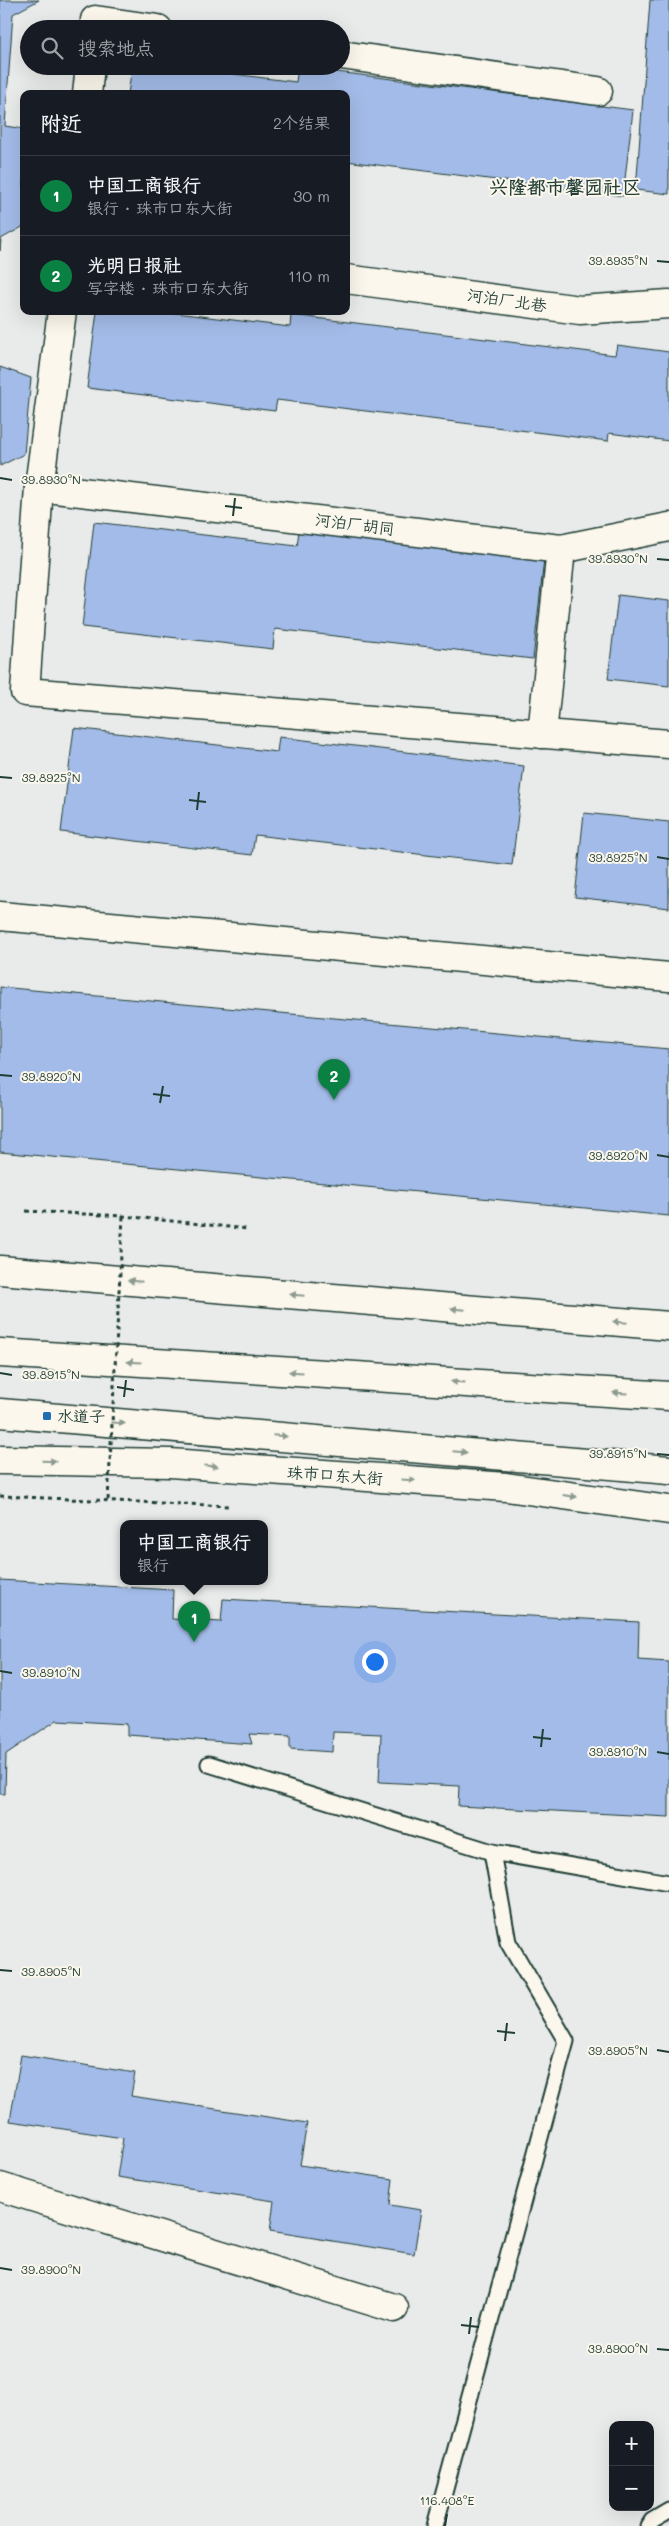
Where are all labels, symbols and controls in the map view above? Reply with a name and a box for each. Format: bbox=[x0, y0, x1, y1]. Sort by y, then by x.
search box bbox=[20, 20, 350, 75]
icon: search bbox=[38, 34, 66, 62]
text: 搜索地点 bbox=[78, 35, 154, 60]
text: 附近 bbox=[40, 109, 82, 136]
text: 2个结果 bbox=[273, 112, 330, 133]
text: 中国工商银行 bbox=[87, 172, 201, 197]
district label: 兴隆都市馨园社区 bbox=[489, 174, 641, 199]
text: 1 bbox=[52, 185, 60, 206]
text: 30 m bbox=[293, 185, 330, 206]
text: 银行 · 珠市口东大街 bbox=[87, 197, 232, 218]
text: 光明日报社 bbox=[87, 252, 182, 277]
text: 39.8935°N bbox=[588, 252, 648, 268]
text: 2 bbox=[52, 265, 60, 286]
text: 110 m bbox=[288, 265, 330, 286]
text: 写字楼 · 珠市口东大街 bbox=[87, 277, 248, 298]
street label: 河泊厂北巷 bbox=[466, 284, 548, 315]
text: 39.8930°N bbox=[21, 471, 81, 487]
street label: 河泊厂胡同 bbox=[314, 508, 396, 539]
text: 39.8930°N bbox=[588, 550, 648, 566]
text: 39.8925°N bbox=[21, 769, 81, 785]
text: 39.8925°N bbox=[588, 849, 648, 865]
pin: 2 bbox=[318, 1059, 350, 1100]
text: 39.8920°N bbox=[21, 1068, 81, 1084]
text: 39.8920°N bbox=[588, 1147, 648, 1163]
one-way arrow bbox=[126, 1277, 142, 1285]
one-way arrow bbox=[288, 1291, 304, 1299]
one-way arrow bbox=[450, 1304, 466, 1312]
one-way arrow bbox=[612, 1318, 628, 1326]
one-way arrow bbox=[126, 1357, 142, 1365]
text: 39.8915°N bbox=[22, 1366, 80, 1382]
one-way arrow bbox=[288, 1367, 304, 1375]
one-way arrow bbox=[450, 1378, 466, 1386]
one-way arrow bbox=[612, 1388, 628, 1396]
place label: 水道子 bbox=[57, 1405, 105, 1426]
marker: 水道子 bbox=[41, 1410, 53, 1422]
one-way arrow bbox=[111, 1419, 127, 1427]
one-way arrow bbox=[273, 1433, 289, 1441]
text: 39.8915°N bbox=[589, 1445, 647, 1461]
one-way arrow bbox=[452, 1448, 468, 1456]
one-way arrow bbox=[41, 1457, 57, 1465]
street label: 珠市口东大街 bbox=[286, 1461, 384, 1488]
one-way arrow bbox=[203, 1463, 219, 1471]
one-way arrow bbox=[400, 1477, 416, 1485]
one-way arrow bbox=[562, 1492, 578, 1500]
popup bbox=[120, 1520, 268, 1585]
text: 中国工商银行 bbox=[137, 1529, 251, 1554]
text: 银行 bbox=[137, 1554, 169, 1575]
pin: 1 bbox=[178, 1601, 210, 1642]
your location bbox=[362, 1649, 388, 1675]
text: 39.8910°N bbox=[22, 1664, 80, 1680]
text: 39.8910°N bbox=[589, 1743, 647, 1759]
text: 39.8905°N bbox=[21, 1963, 81, 1979]
text: 39.8905°N bbox=[588, 2042, 648, 2058]
text: 39.8900°N bbox=[21, 2261, 81, 2277]
text: 39.8900°N bbox=[588, 2340, 648, 2356]
map controls bbox=[609, 2421, 654, 2511]
button: + bbox=[609, 2421, 654, 2466]
button: − bbox=[609, 2466, 654, 2511]
text: 116.408°E bbox=[420, 2492, 474, 2508]

